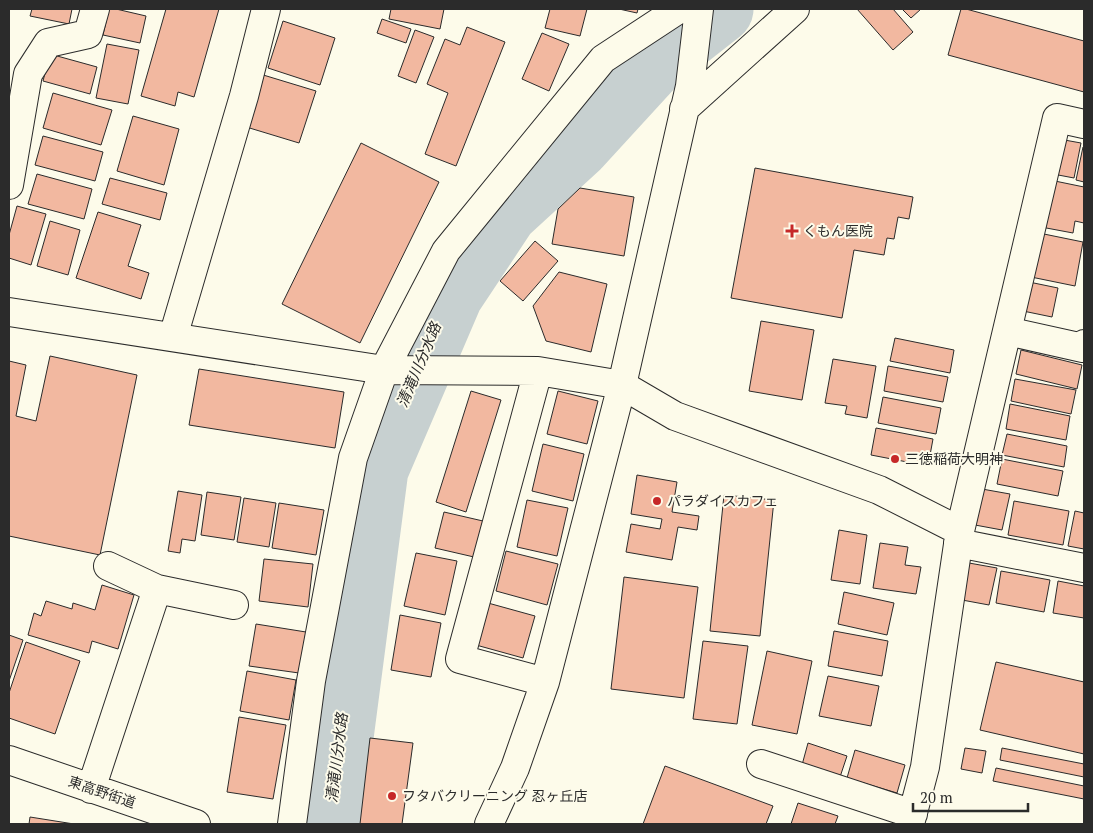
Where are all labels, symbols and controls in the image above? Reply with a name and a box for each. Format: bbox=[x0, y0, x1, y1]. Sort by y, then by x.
place label: くもん医院 bbox=[803, 221, 873, 240]
marker: くもん医院 bbox=[785, 224, 799, 238]
water label: 清滝川分水路 bbox=[391, 317, 446, 410]
place label: 三徳稲荷大明神 bbox=[905, 449, 1003, 468]
marker: 三徳稲荷大明神 bbox=[889, 453, 901, 465]
place label: パラダイスカフェ bbox=[667, 491, 779, 510]
marker: パラダイスカフェ bbox=[651, 495, 663, 507]
water label: 清滝川分水路 bbox=[321, 710, 352, 804]
street label: 東高野街道 bbox=[66, 771, 138, 812]
scale bar bbox=[913, 780, 1028, 812]
place label: フタバクリーニング 忍ヶ丘店 bbox=[402, 786, 587, 805]
text: 20 m bbox=[920, 787, 953, 807]
marker: フタバクリーニング 忍ヶ丘店 bbox=[386, 790, 398, 802]

